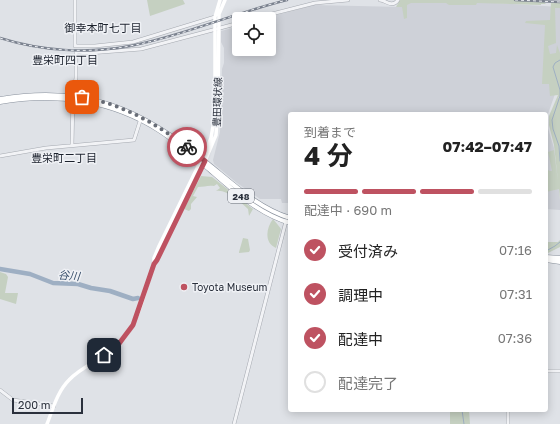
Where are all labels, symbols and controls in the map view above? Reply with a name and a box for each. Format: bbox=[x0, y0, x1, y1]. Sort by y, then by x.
map controls bbox=[232, 12, 276, 56]
button: locate bbox=[232, 12, 276, 56]
district label: 御幸本町七丁目 bbox=[64, 21, 142, 34]
district label: 豊栄町四丁目 bbox=[32, 53, 98, 66]
street label: 豊田環状線 bbox=[210, 77, 224, 127]
pin bbox=[65, 80, 99, 114]
icon: bag bbox=[71, 86, 93, 108]
text: 到着まで bbox=[304, 124, 356, 140]
courier bbox=[167, 127, 207, 167]
icon: bike bbox=[176, 136, 198, 158]
text: 07:42–07:47 bbox=[443, 137, 532, 155]
text: 4 分 bbox=[304, 140, 353, 171]
district label: 豊栄町二丁目 bbox=[31, 151, 97, 164]
road number: 248 bbox=[228, 189, 254, 203]
text: 配達中 · 690 m bbox=[304, 202, 392, 218]
icon: check bbox=[304, 239, 326, 261]
text: 受付済み bbox=[338, 242, 398, 260]
text: 07:16 bbox=[499, 242, 532, 258]
water label: 谷川 bbox=[57, 268, 82, 283]
place label: Toyota Museum bbox=[192, 281, 267, 293]
marker: Toyota Museum bbox=[179, 282, 189, 292]
icon: check bbox=[304, 283, 326, 305]
text: 調理中 bbox=[338, 286, 383, 304]
text: 07:31 bbox=[499, 286, 532, 302]
icon: check bbox=[304, 327, 326, 349]
text: 配達中 bbox=[338, 330, 383, 348]
text: 07:36 bbox=[498, 330, 532, 346]
pin bbox=[87, 338, 121, 372]
icon: home bbox=[93, 344, 115, 366]
text: 配達完了 bbox=[338, 374, 398, 392]
scale bar bbox=[12, 396, 83, 415]
text: 200 m bbox=[18, 398, 51, 411]

